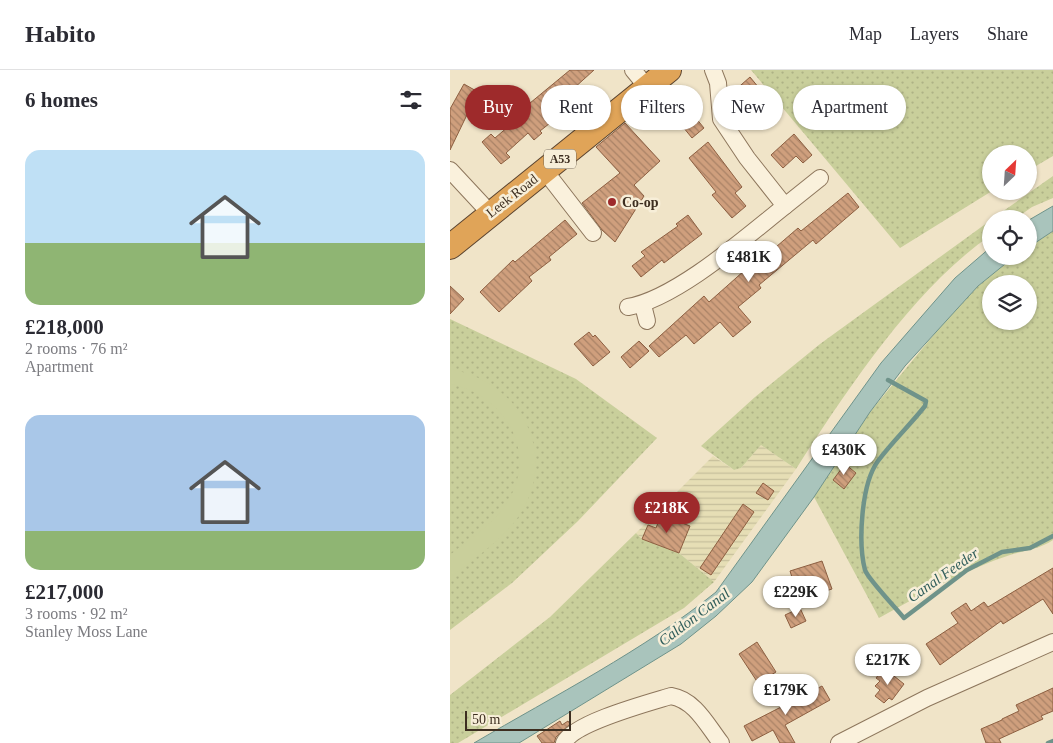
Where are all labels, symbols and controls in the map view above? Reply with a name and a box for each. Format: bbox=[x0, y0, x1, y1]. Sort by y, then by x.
text: Habito bbox=[25, 21, 96, 47]
text: Map bbox=[849, 24, 882, 44]
text: Layers bbox=[910, 24, 959, 44]
text: Share bbox=[987, 24, 1028, 44]
chip: Buy bbox=[465, 85, 531, 130]
chip: Rent bbox=[541, 85, 611, 130]
chip: Filters bbox=[621, 85, 703, 130]
chip: New bbox=[713, 85, 783, 130]
chip: Apartment bbox=[793, 85, 906, 130]
icon: filters bbox=[397, 86, 425, 114]
text: 6 homes bbox=[25, 88, 98, 112]
north arrow bbox=[982, 145, 1038, 200]
map controls bbox=[982, 145, 1037, 330]
road number: A53 bbox=[544, 150, 576, 168]
street label: Leek Road bbox=[483, 171, 541, 221]
icon: home bbox=[180, 182, 270, 272]
place label: Co-op bbox=[622, 195, 659, 210]
marker: Co-op bbox=[606, 196, 618, 208]
button: locate bbox=[982, 210, 1037, 265]
pin: £481K bbox=[714, 240, 784, 283]
text: £481K bbox=[727, 248, 771, 265]
button: layers bbox=[982, 275, 1037, 330]
text: £218,000 bbox=[25, 315, 104, 339]
text: 2 rooms · 76 m² bbox=[25, 340, 128, 357]
text: Apartment bbox=[25, 358, 93, 375]
pin: £430K bbox=[809, 434, 879, 476]
text: £430K bbox=[822, 441, 866, 458]
icon: home bbox=[180, 447, 270, 537]
pin: £218K bbox=[632, 492, 702, 534]
text: £218K bbox=[645, 499, 689, 516]
water label: Canal Feeder bbox=[904, 545, 982, 605]
pin: £229K bbox=[761, 576, 831, 618]
text: £217,000 bbox=[25, 580, 104, 604]
text: £229K bbox=[774, 583, 818, 600]
water label: Caldon Canal bbox=[655, 585, 733, 649]
text: 3 rooms · 92 m² bbox=[25, 605, 128, 622]
text: Stanley Moss Lane bbox=[25, 623, 148, 640]
pin: £217K bbox=[853, 644, 923, 686]
text: £217K bbox=[866, 651, 910, 668]
pin: £179K bbox=[751, 674, 821, 716]
text: £179K bbox=[764, 681, 808, 698]
scale bar bbox=[465, 708, 571, 731]
text: 50 m bbox=[472, 712, 500, 727]

